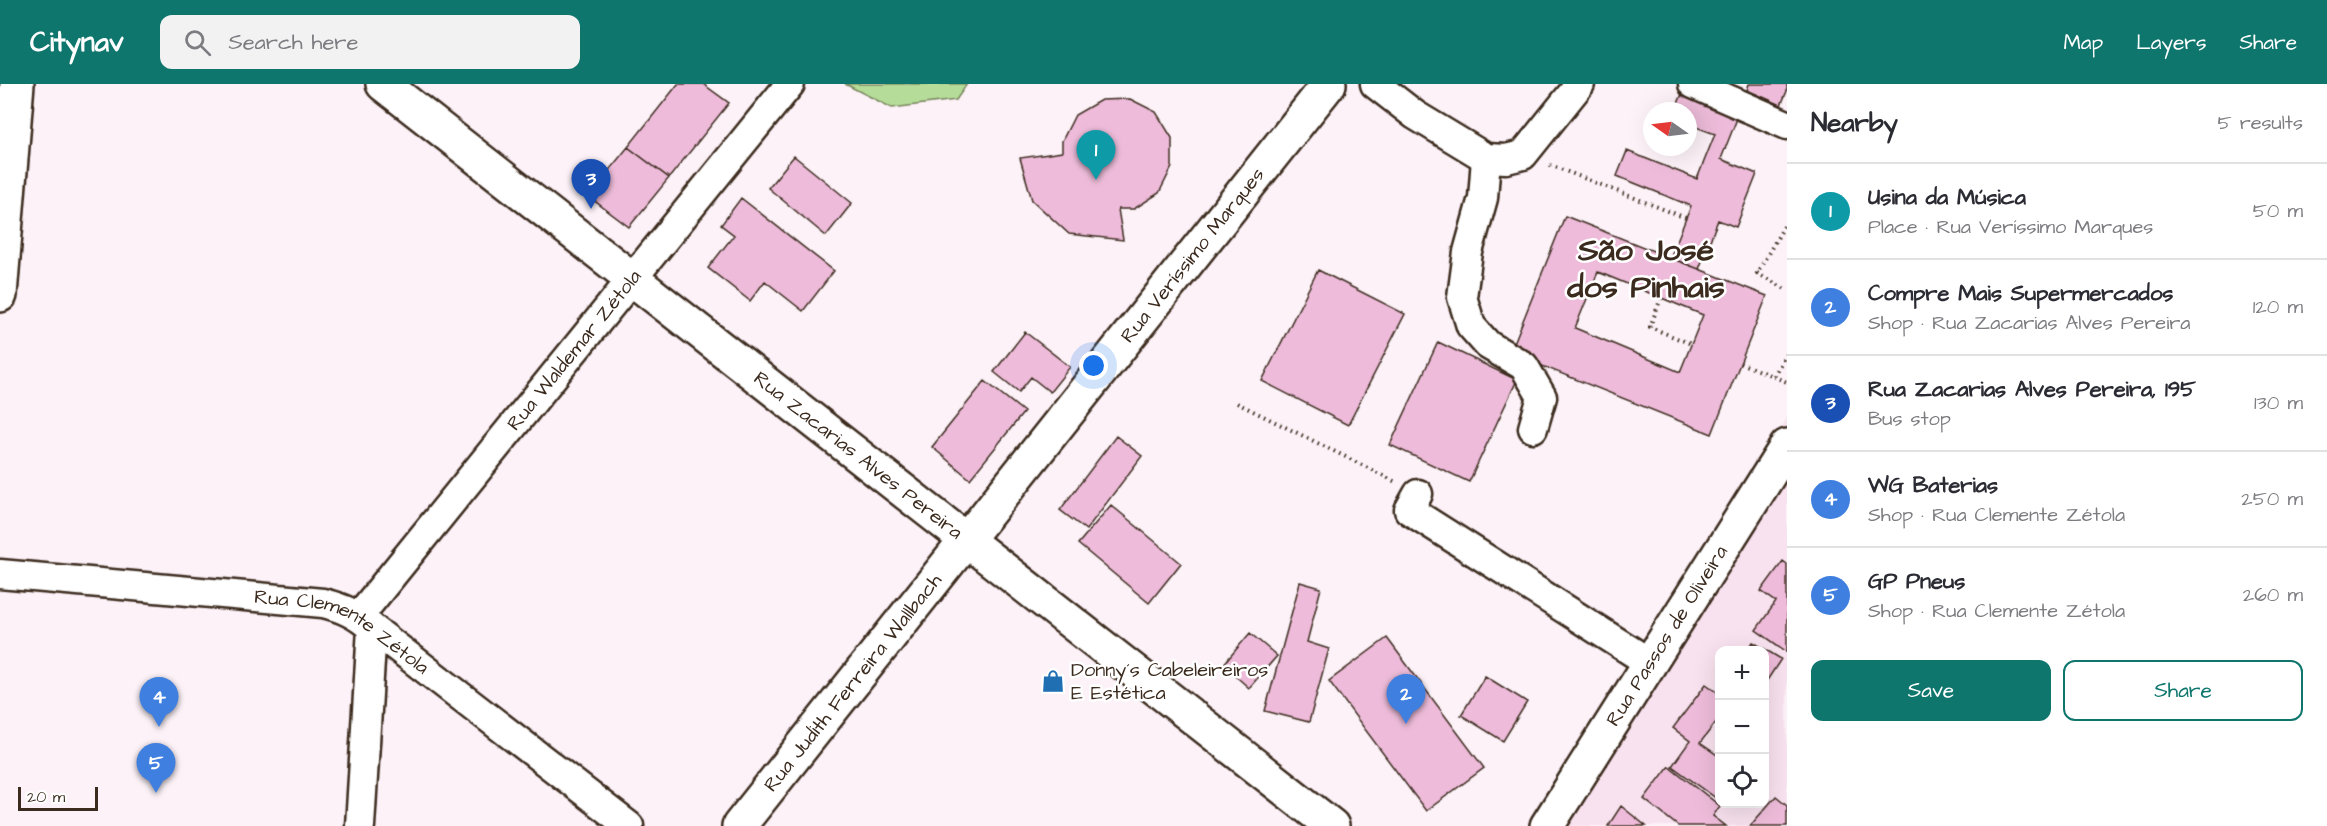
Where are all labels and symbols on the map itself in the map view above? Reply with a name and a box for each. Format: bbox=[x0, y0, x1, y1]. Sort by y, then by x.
north arrow bbox=[1643, 102, 1697, 156]
pin: 1 bbox=[1076, 130, 1116, 180]
pin: 3 bbox=[572, 160, 610, 209]
street label: Rua Veríssimo Marques bbox=[1114, 162, 1271, 349]
district label: São José dos Pinhais bbox=[1566, 228, 1725, 310]
street label: Rua Waldemar Zétola bbox=[500, 264, 648, 437]
your location bbox=[1079, 351, 1108, 380]
street label: Rua Zacarias Alves Pereira bbox=[748, 365, 969, 546]
street label: Rua Passos de Oliveira bbox=[1599, 540, 1735, 732]
street label: Rua Judith Ferreira Wallbach bbox=[757, 568, 949, 798]
street label: Rua Clemente Zétola bbox=[253, 583, 435, 681]
place label: Donny´s Cabeleireiros E Estética bbox=[1071, 656, 1268, 707]
shop icon: Donny´s Cabeleireiros E Estética bbox=[1040, 668, 1066, 694]
pin: 2 bbox=[1386, 674, 1426, 724]
pin: 4 bbox=[140, 678, 178, 727]
pin: 5 bbox=[136, 744, 176, 793]
scale bar bbox=[18, 784, 98, 812]

